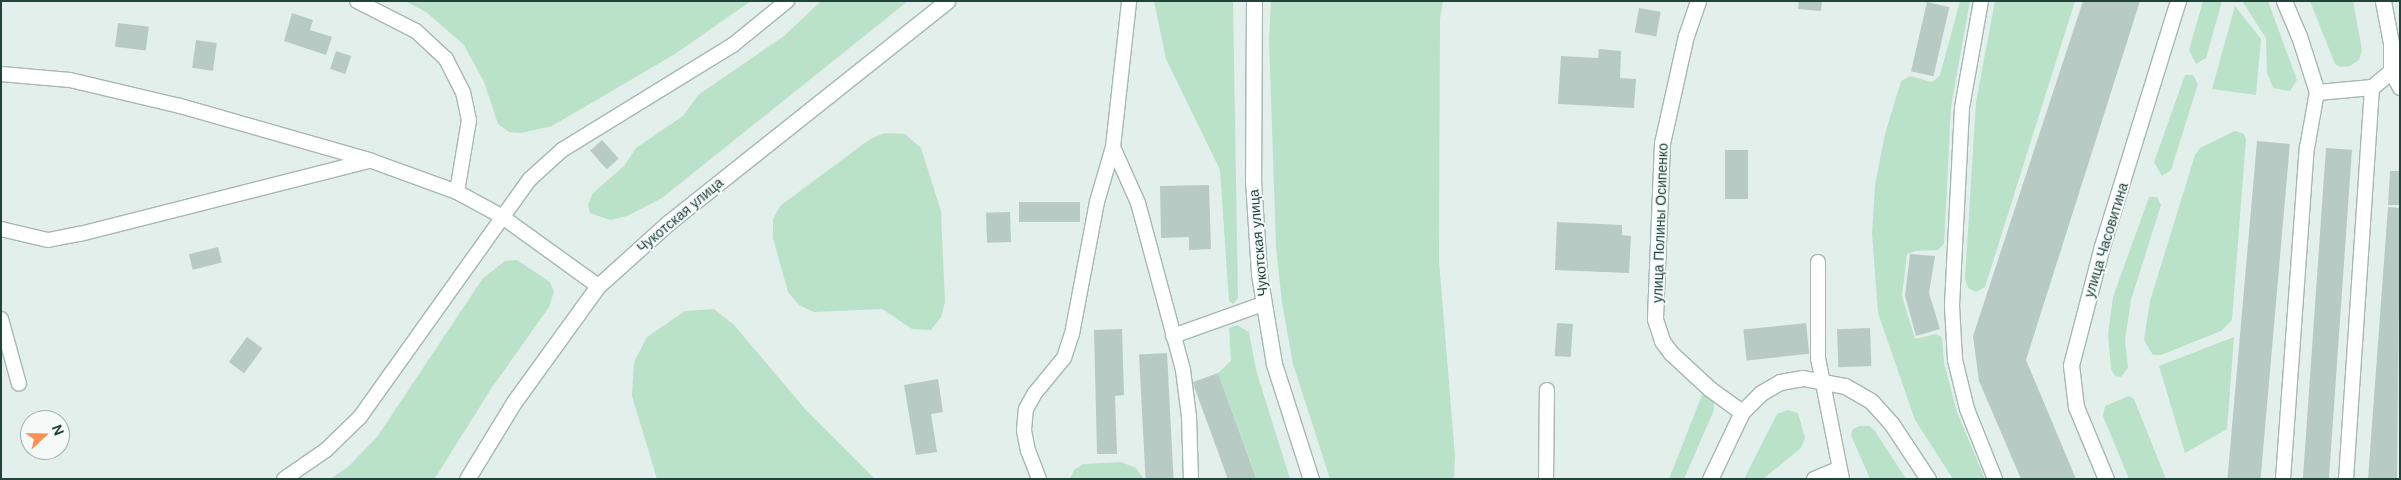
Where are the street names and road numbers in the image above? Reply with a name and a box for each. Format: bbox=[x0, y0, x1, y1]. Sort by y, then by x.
street label: улица Полины Осипенко bbox=[1649, 143, 1671, 303]
street label: Чукотская улица bbox=[633, 174, 727, 256]
street label: улица Часовитина bbox=[2081, 181, 2131, 299]
street label: Чукотская улица bbox=[1245, 189, 1271, 297]

